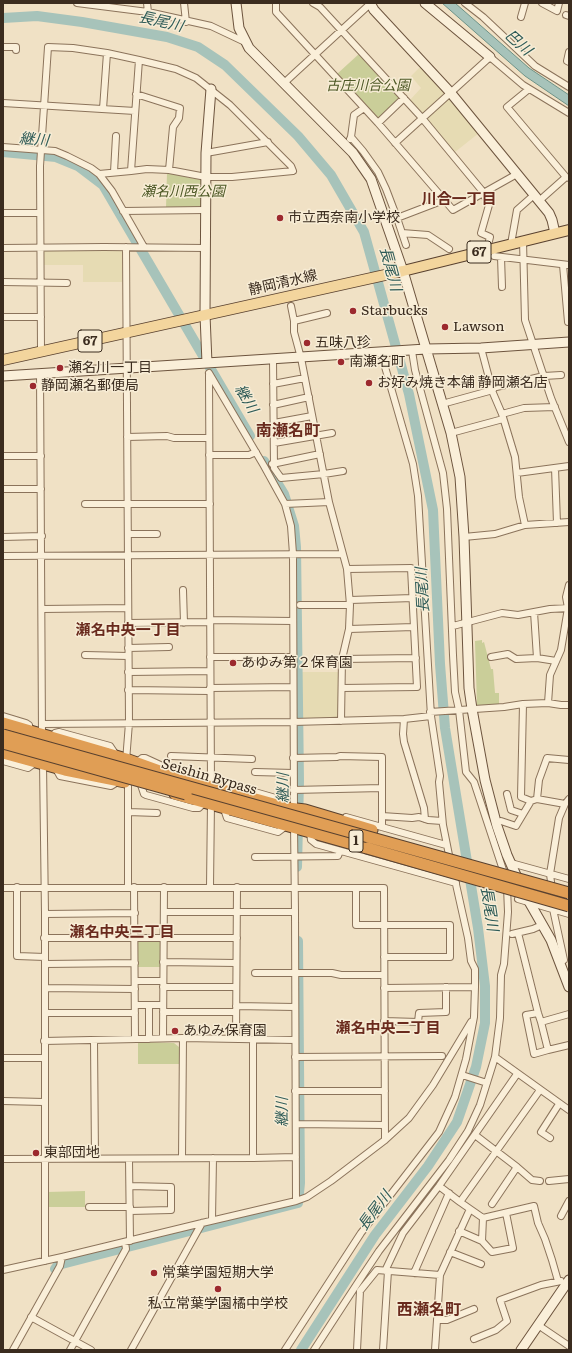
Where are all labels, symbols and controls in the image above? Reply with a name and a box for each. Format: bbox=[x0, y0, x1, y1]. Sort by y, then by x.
water label: 長尾川 bbox=[137, 8, 185, 36]
water label: 巴川 bbox=[501, 26, 535, 60]
park label: 古庄川合公園 bbox=[326, 78, 410, 94]
water label: 継川 bbox=[18, 130, 50, 150]
park label: 瀬名川西公園 bbox=[141, 184, 225, 200]
district label: 川合一丁目 bbox=[422, 191, 496, 209]
place label: 市立西奈南小学校 bbox=[288, 210, 400, 226]
marker: 市立西奈南小学校 bbox=[275, 213, 285, 223]
road number: 67 bbox=[467, 241, 491, 263]
water label: 長尾川 bbox=[375, 245, 405, 293]
street label: 静岡清水線 bbox=[247, 267, 319, 299]
place label: Starbucks bbox=[361, 303, 428, 319]
marker: Starbucks bbox=[348, 306, 358, 316]
place label: Lawson bbox=[453, 319, 505, 335]
marker: Lawson bbox=[440, 322, 450, 332]
road number: 67 bbox=[78, 330, 102, 352]
place label: 五味八珍 bbox=[315, 335, 371, 351]
marker: 五味八珍 bbox=[302, 338, 312, 348]
place label: 南瀬名町 bbox=[349, 354, 405, 370]
marker: 南瀬名町 bbox=[336, 357, 346, 367]
place label: 瀬名川一丁目 bbox=[68, 360, 152, 376]
marker: 瀬名川一丁目 bbox=[55, 363, 65, 373]
place label: お好み焼き本舗 静岡瀬名店 bbox=[377, 375, 548, 391]
place label: 静岡瀬名郵便局 bbox=[41, 378, 139, 394]
marker: お好み焼き本舗 静岡瀬名店 bbox=[364, 378, 374, 388]
marker: 静岡瀬名郵便局 bbox=[28, 381, 38, 391]
water label: 継川 bbox=[231, 382, 261, 416]
district label: 南瀬名町 bbox=[256, 421, 320, 441]
water label: 長尾川 bbox=[413, 567, 433, 613]
district label: 瀬名中央一丁目 bbox=[76, 622, 180, 640]
place label: あゆみ第２保育園 bbox=[241, 655, 353, 671]
marker: あゆみ第２保育園 bbox=[228, 658, 238, 668]
street label: Seishin Bypass bbox=[159, 755, 259, 799]
water label: 継川 bbox=[275, 773, 293, 803]
road number: 1 bbox=[349, 830, 363, 852]
water label: 長尾川 bbox=[477, 885, 501, 933]
district label: 瀬名中央三丁目 bbox=[70, 924, 174, 942]
district label: 瀬名中央二丁目 bbox=[336, 1020, 440, 1038]
place label: あゆみ保育園 bbox=[183, 1023, 267, 1039]
marker: あゆみ保育園 bbox=[170, 1026, 180, 1036]
water label: 継川 bbox=[274, 1097, 292, 1127]
place label: 東部団地 bbox=[44, 1145, 100, 1161]
marker: 東部団地 bbox=[31, 1148, 41, 1158]
water label: 長尾川 bbox=[354, 1188, 396, 1234]
place label: 常葉学園短期大学 bbox=[162, 1265, 274, 1281]
marker: 常葉学園短期大学 bbox=[149, 1268, 159, 1278]
marker: 私立常葉学園橘中学校 bbox=[213, 1284, 223, 1294]
place label: 私立常葉学園橘中学校 bbox=[148, 1296, 288, 1312]
district label: 西瀬名町 bbox=[397, 1300, 461, 1320]

